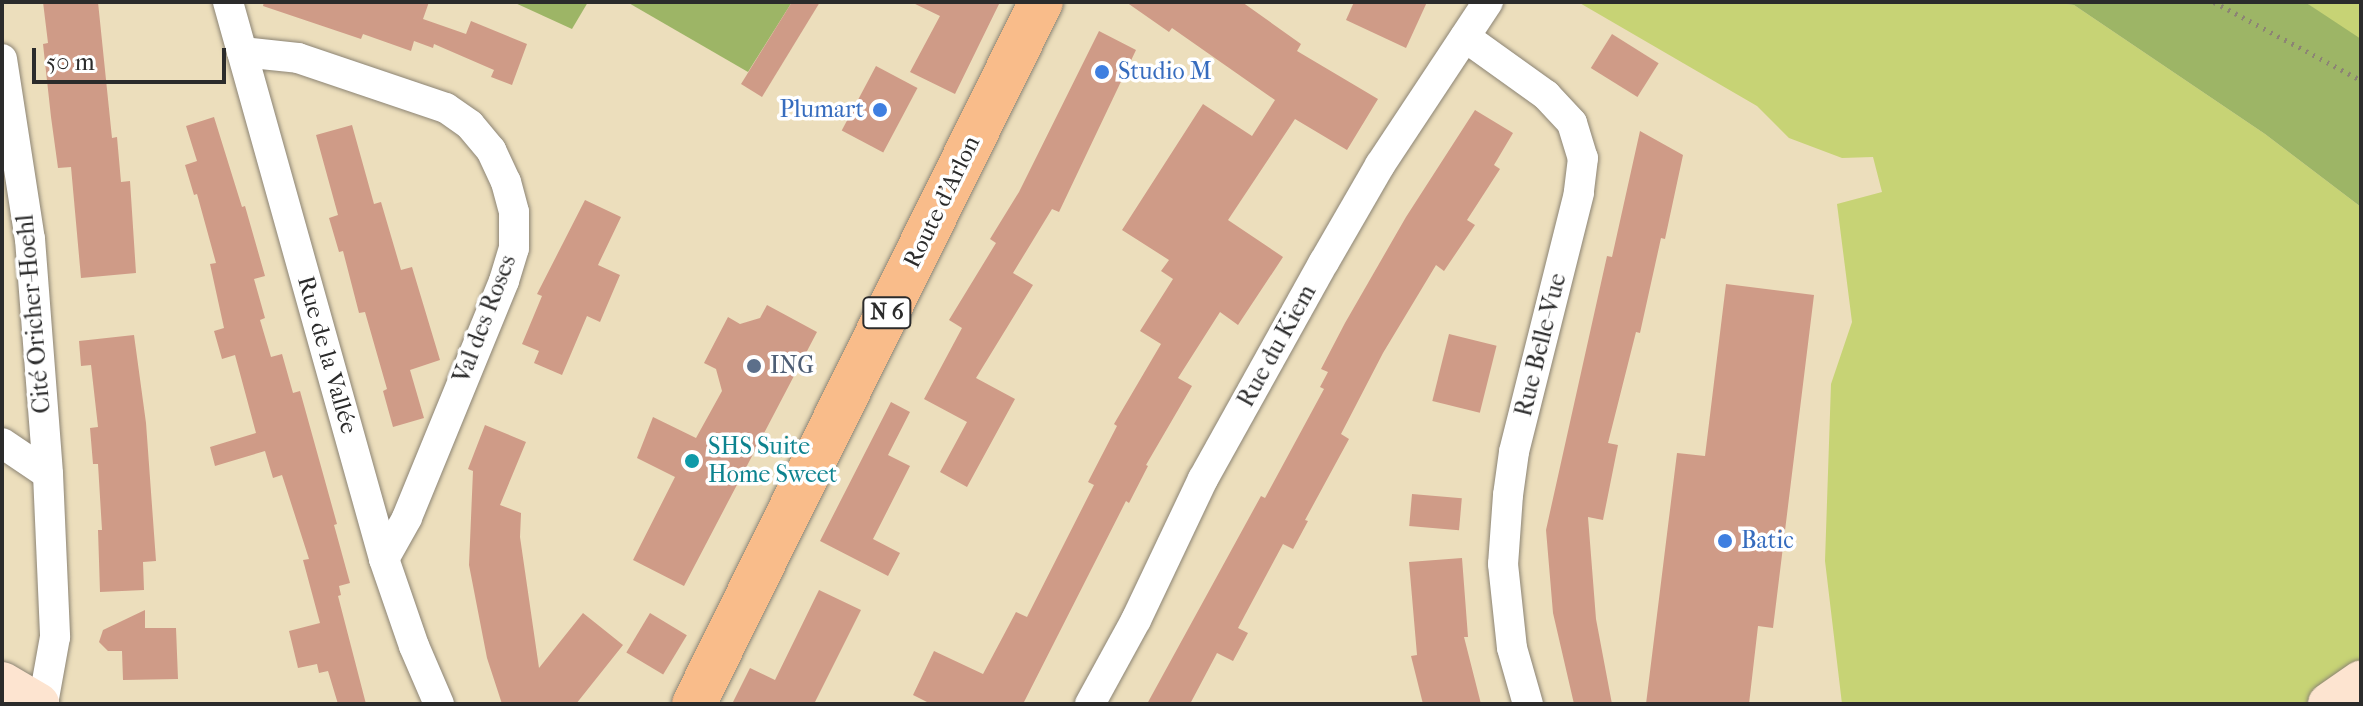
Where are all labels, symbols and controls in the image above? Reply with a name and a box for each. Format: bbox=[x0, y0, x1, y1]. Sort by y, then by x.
scale bar bbox=[36, 32, 230, 82]
text: 50 m bbox=[46, 48, 95, 76]
place label: Studio M bbox=[1118, 58, 1212, 86]
marker: Studio M bbox=[1093, 63, 1111, 81]
place label: Plumart bbox=[780, 96, 864, 124]
marker: Plumart bbox=[871, 101, 889, 119]
street label: Route d'Arlon bbox=[898, 131, 986, 273]
street label: Cité Oricher-Hoehl bbox=[11, 213, 57, 415]
street label: Val des Roses bbox=[447, 251, 523, 387]
street label: Rue Belle-Vue bbox=[1509, 270, 1573, 420]
street label: Rue de la Vallée bbox=[291, 273, 363, 437]
street label: Rue du Kiem bbox=[1232, 280, 1322, 412]
road number: N 6 bbox=[861, 295, 913, 331]
place label: ING bbox=[770, 352, 814, 380]
marker: ING bbox=[745, 357, 763, 375]
place label: SHS Suite Home Sweet bbox=[708, 433, 837, 489]
marker: SHS Suite Home Sweet bbox=[683, 452, 701, 470]
place label: Batic bbox=[1741, 527, 1794, 555]
marker: Batic bbox=[1716, 532, 1734, 550]

